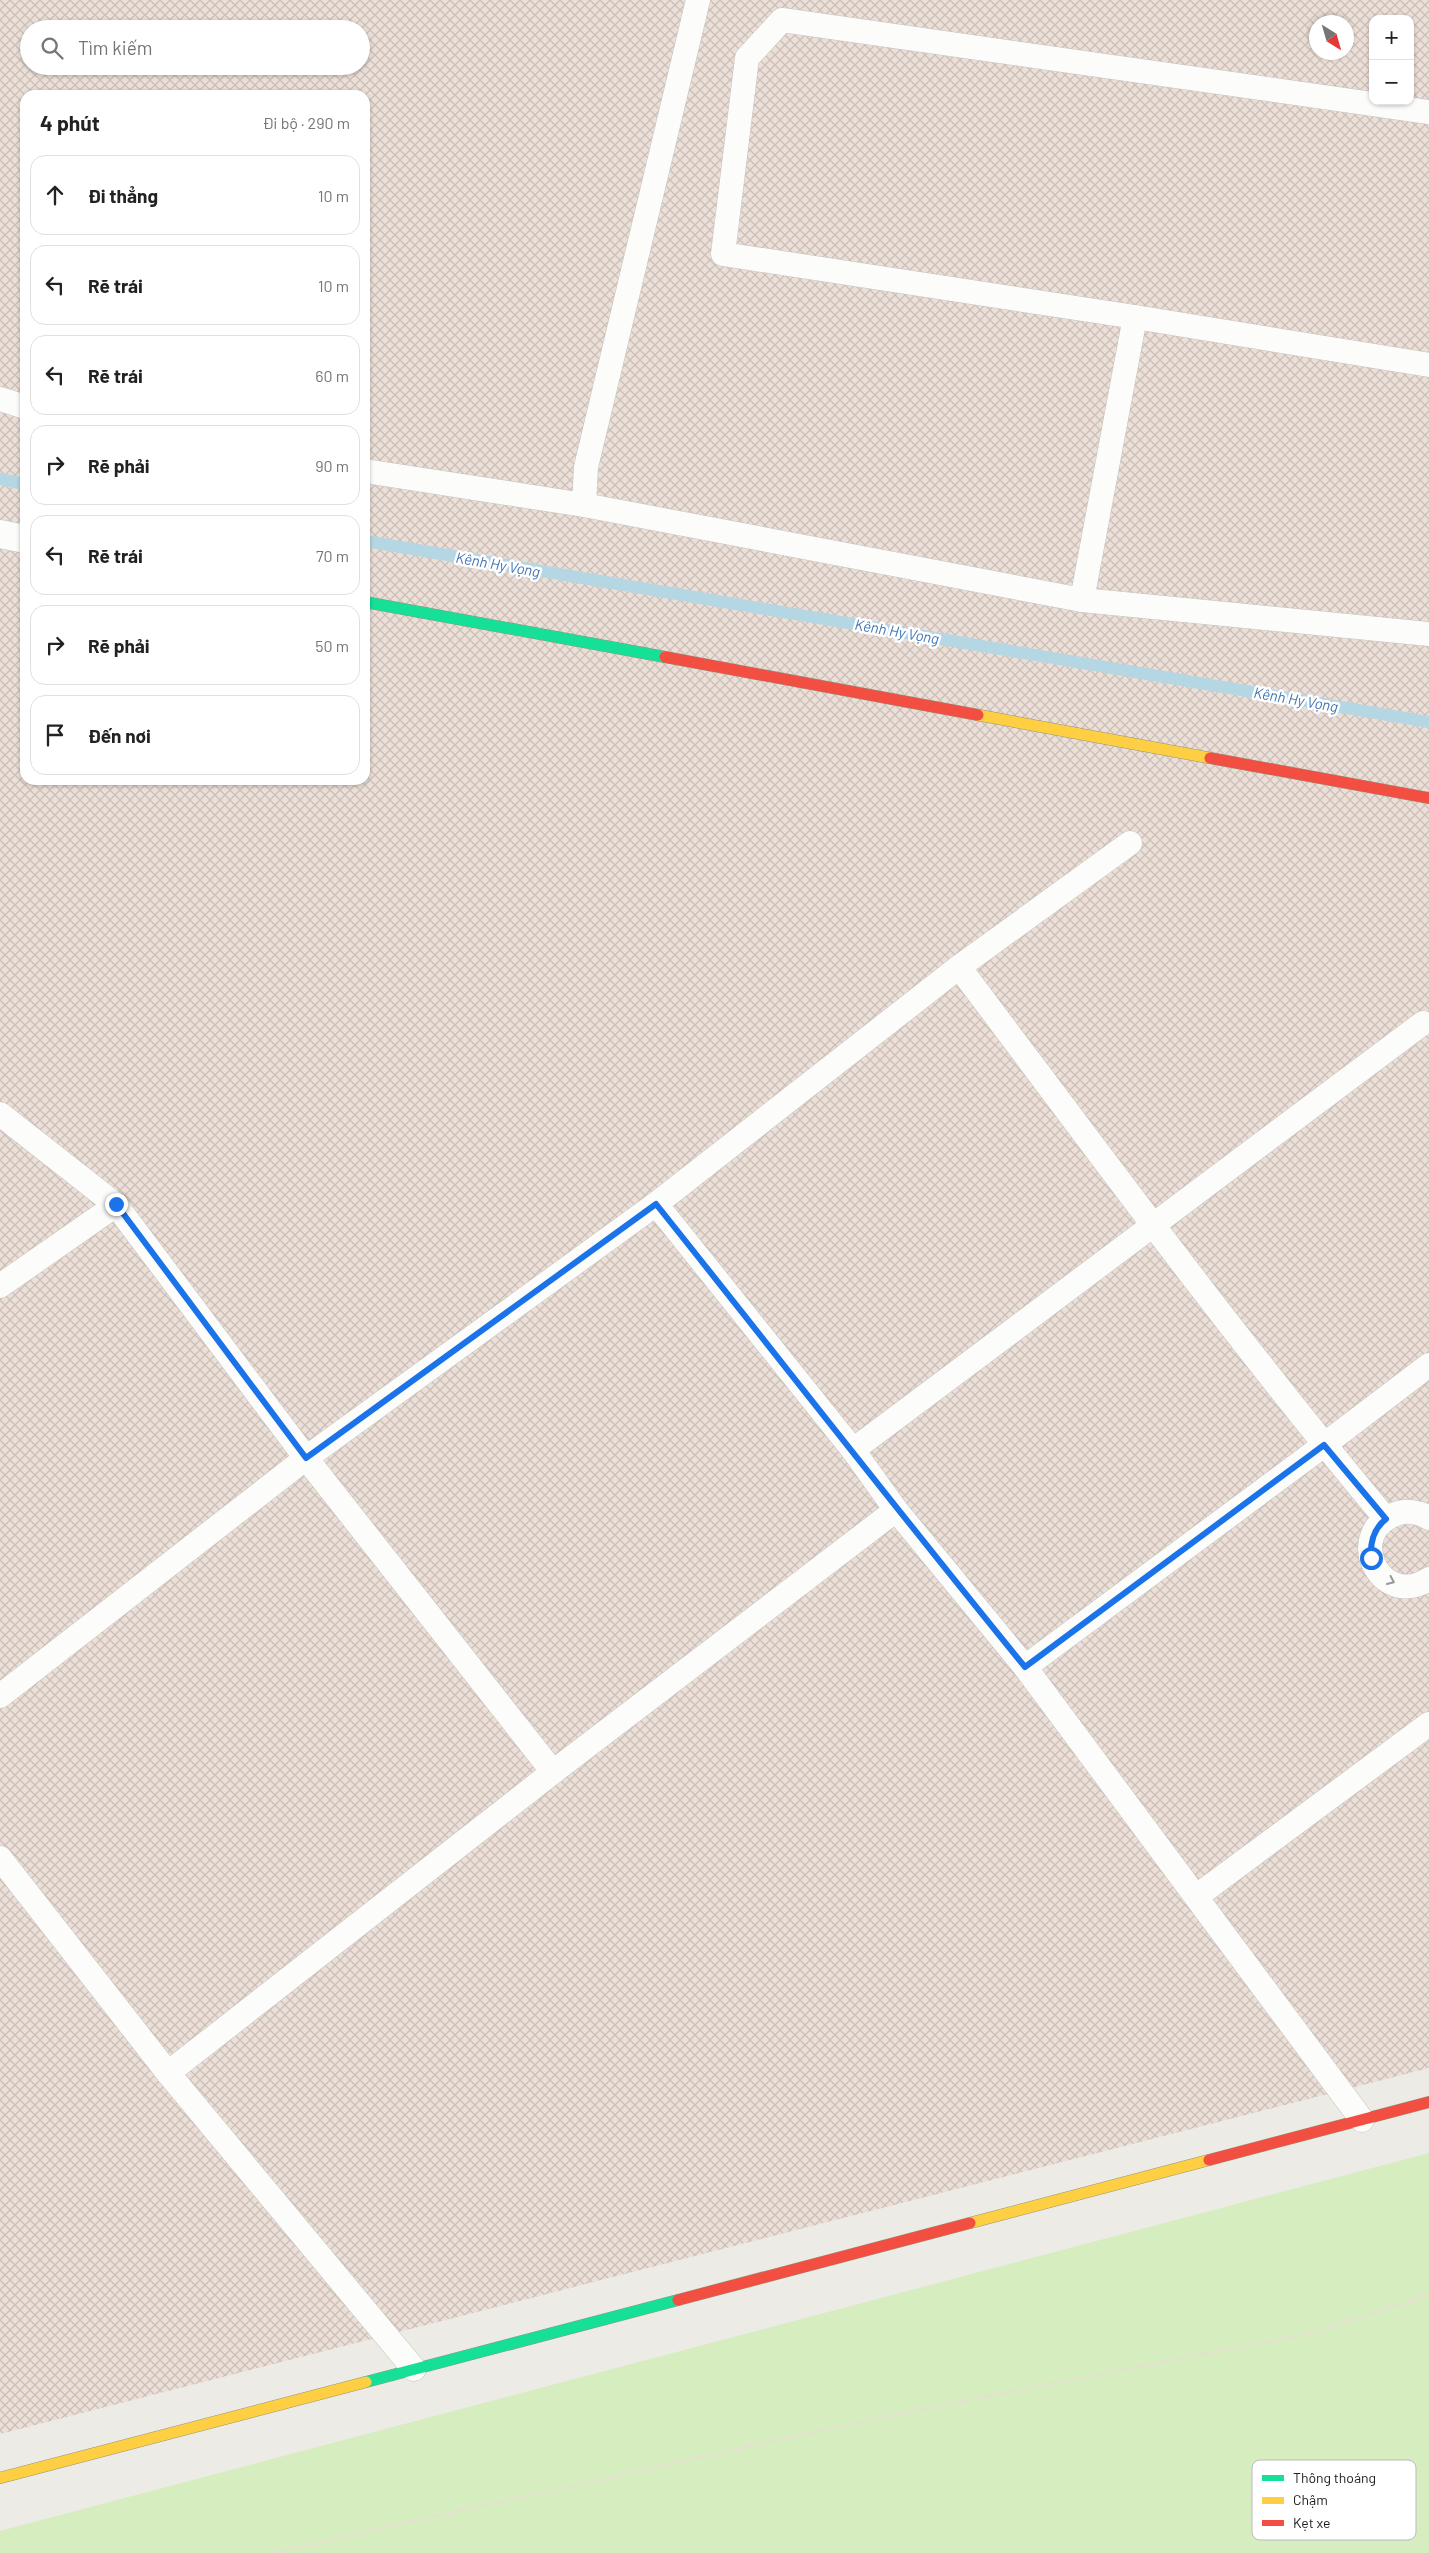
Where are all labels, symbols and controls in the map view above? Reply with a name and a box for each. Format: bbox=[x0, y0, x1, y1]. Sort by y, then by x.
north arrow bbox=[1309, 15, 1354, 60]
map controls bbox=[1369, 15, 1414, 105]
button: + bbox=[1369, 15, 1414, 60]
search box bbox=[20, 20, 370, 75]
icon: search bbox=[38, 34, 66, 62]
text: Tìm kiếm bbox=[78, 36, 153, 59]
button: − bbox=[1369, 60, 1414, 105]
text: 4 phút bbox=[40, 110, 100, 135]
text: Đi bộ · 290 m bbox=[262, 113, 350, 132]
icon: ahead bbox=[41, 181, 69, 209]
text: Đi thẳng bbox=[88, 184, 158, 207]
text: 10 m bbox=[318, 186, 349, 205]
icon: left bbox=[41, 271, 69, 299]
text: Rẽ trái bbox=[88, 274, 143, 297]
text: 10 m bbox=[318, 276, 349, 295]
icon: left bbox=[41, 361, 69, 389]
text: Rẽ trái bbox=[88, 364, 143, 387]
text: 60 m bbox=[315, 366, 349, 385]
icon: right bbox=[41, 451, 69, 479]
text: Rẽ phải bbox=[88, 454, 150, 477]
text: 90 m bbox=[315, 456, 349, 475]
icon: left bbox=[41, 541, 69, 569]
text: Rẽ trái bbox=[88, 544, 143, 567]
text: 70 m bbox=[316, 546, 349, 565]
water label: Kênh Hy Vọng bbox=[454, 548, 542, 580]
water label: Kênh Hy Vọng bbox=[853, 615, 941, 647]
icon: right bbox=[41, 631, 69, 659]
text: Rẽ phải bbox=[88, 634, 150, 657]
text: 50 m bbox=[315, 636, 349, 655]
water label: Kênh Hy Vọng bbox=[1252, 683, 1340, 715]
icon: arrive bbox=[41, 721, 69, 749]
text: Đến nơi bbox=[88, 724, 151, 747]
route end bbox=[105, 1193, 128, 1216]
route start bbox=[1360, 1547, 1383, 1570]
one-way arrow bbox=[1386, 1575, 1395, 1585]
legend bbox=[1252, 2460, 1416, 2540]
text: Thông thoáng bbox=[1293, 2469, 1376, 2486]
text: Chậm bbox=[1293, 2491, 1328, 2508]
text: Kẹt xe bbox=[1293, 2514, 1330, 2531]

